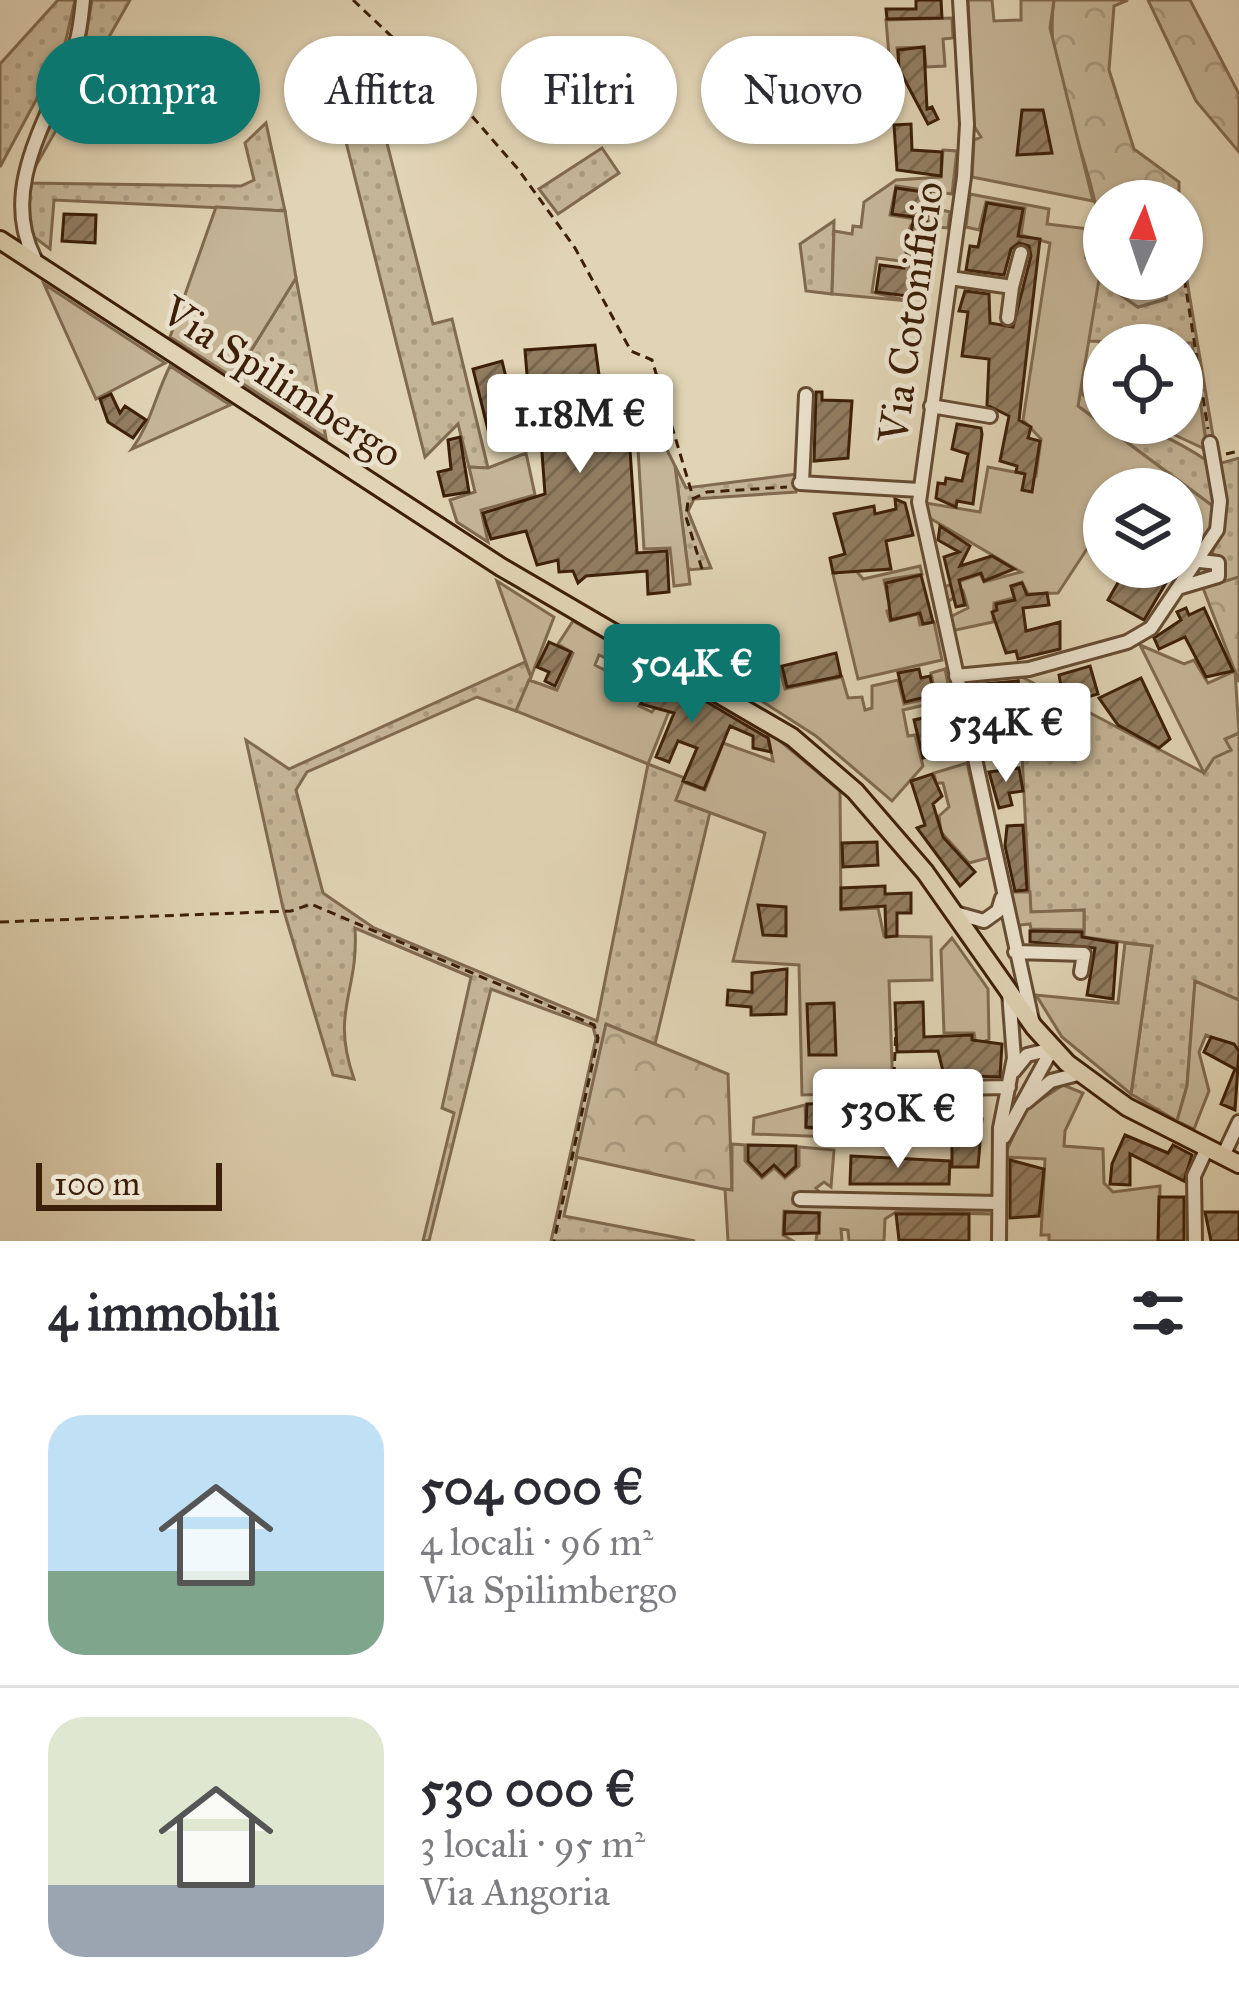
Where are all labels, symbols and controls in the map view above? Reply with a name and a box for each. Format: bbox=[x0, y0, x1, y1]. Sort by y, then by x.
chip: Compra bbox=[36, 36, 260, 144]
chip: Affitta bbox=[284, 36, 477, 144]
chip: Filtri bbox=[501, 36, 677, 144]
chip: Nuovo bbox=[701, 36, 905, 144]
street label: Via Cotonificio bbox=[867, 178, 955, 447]
north arrow bbox=[1083, 180, 1203, 300]
map controls bbox=[1083, 180, 1203, 588]
street label: Via Spilimbergo bbox=[151, 284, 412, 479]
button: locate bbox=[1083, 324, 1203, 444]
pin: 1.18M € bbox=[469, 374, 691, 476]
text: 1.18M € bbox=[514, 389, 646, 437]
button: layers bbox=[1083, 468, 1203, 588]
pin: 504K € bbox=[594, 624, 790, 726]
text: 504K € bbox=[631, 639, 753, 687]
pin: 534K € bbox=[908, 683, 1104, 785]
text: 534K € bbox=[948, 698, 1064, 746]
pin: 530K € bbox=[800, 1069, 996, 1171]
text: 530K € bbox=[840, 1084, 956, 1132]
scale bar bbox=[36, 1157, 222, 1210]
text: 100 m bbox=[54, 1164, 140, 1204]
icon: filters bbox=[1125, 1280, 1191, 1346]
text: 4 immobili bbox=[48, 1282, 279, 1344]
text: 504 000 € bbox=[420, 1456, 644, 1518]
icon: home bbox=[144, 1463, 288, 1607]
text: 4 locali · 96 m² bbox=[420, 1518, 653, 1566]
text: Via Spilimbergo bbox=[420, 1566, 677, 1614]
text: 530 000 € bbox=[420, 1758, 636, 1820]
icon: home bbox=[144, 1765, 288, 1909]
text: 3 locali · 95 m² bbox=[420, 1820, 645, 1868]
text: Via Angoria bbox=[420, 1868, 610, 1916]

